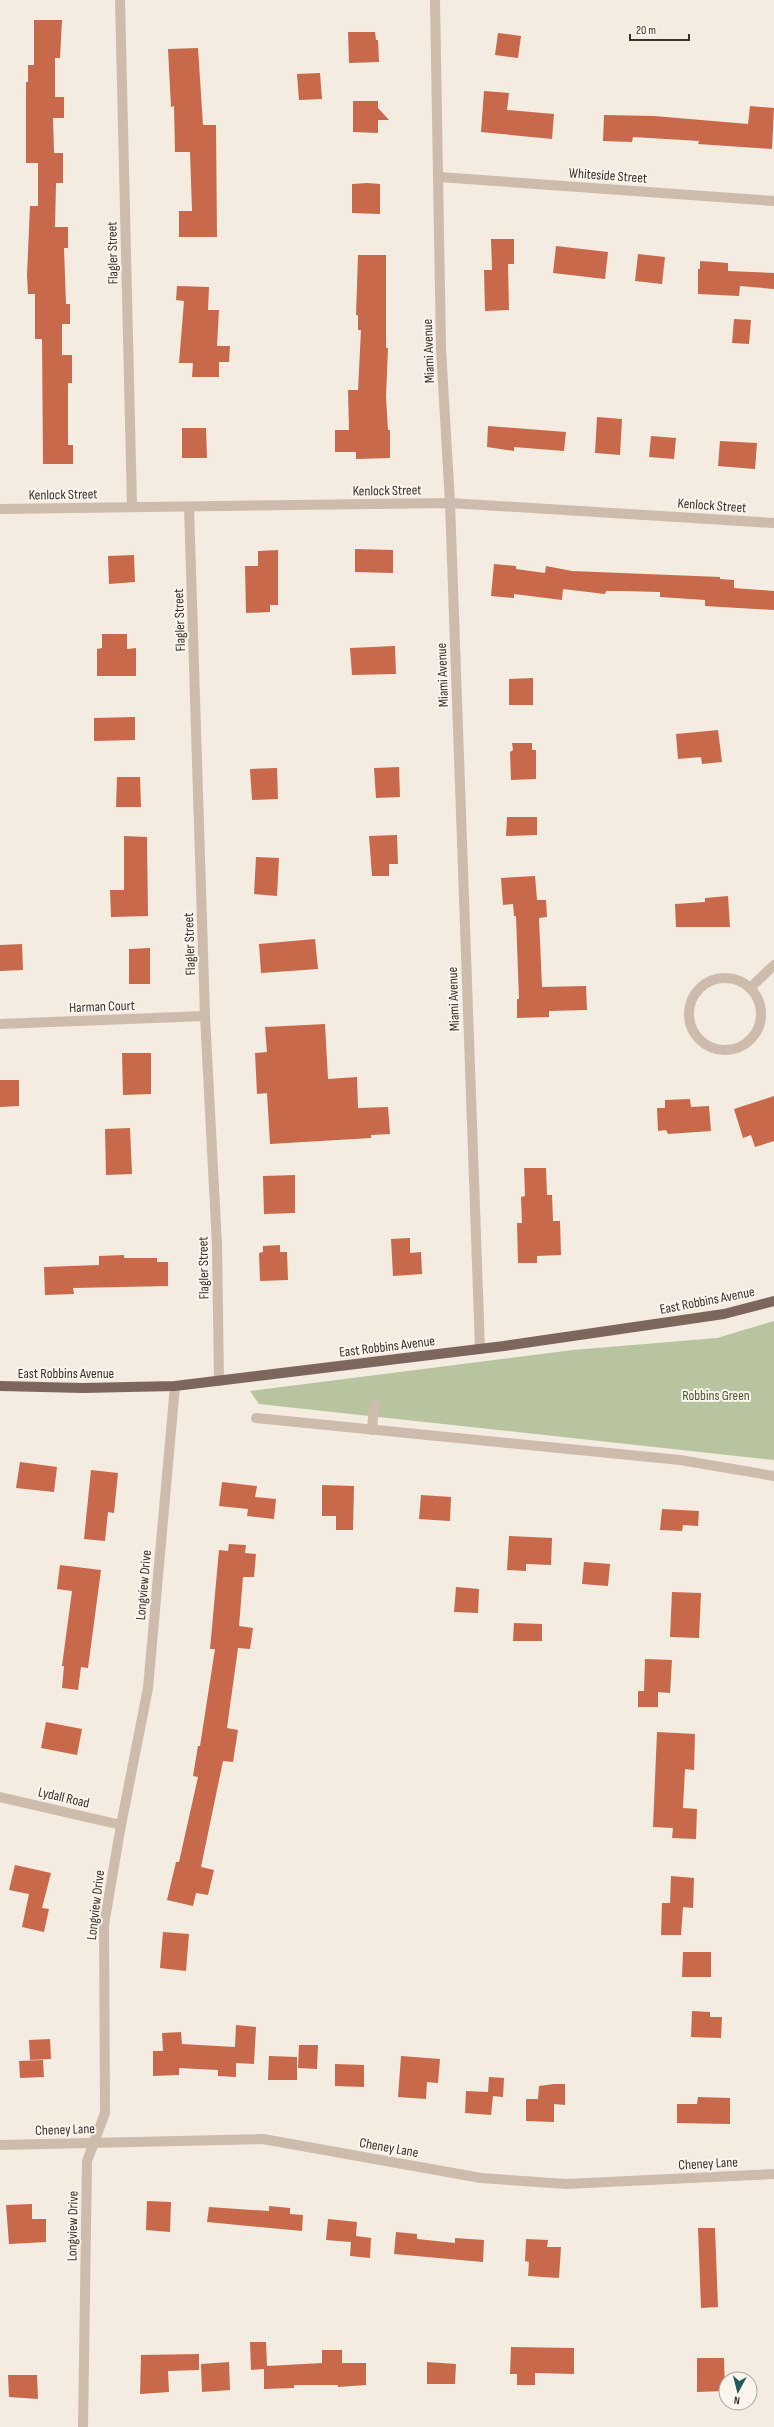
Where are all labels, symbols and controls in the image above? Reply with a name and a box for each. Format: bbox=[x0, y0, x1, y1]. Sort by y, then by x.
scale bar bbox=[630, 16, 689, 42]
text: 20 m bbox=[636, 23, 656, 38]
street label: Whiteside Street bbox=[568, 164, 648, 187]
street label: Flagler Street bbox=[103, 221, 122, 285]
street label: Miami Avenue bbox=[419, 319, 438, 383]
street label: Kenlock Street bbox=[352, 481, 422, 500]
street label: Kenlock Street bbox=[28, 485, 98, 504]
street label: Kenlock Street bbox=[677, 495, 747, 516]
street label: Flagler Street bbox=[170, 588, 189, 652]
street label: Miami Avenue bbox=[433, 643, 452, 707]
street label: Flagler Street bbox=[180, 912, 199, 976]
street label: Miami Avenue bbox=[444, 967, 463, 1031]
street label: Harman Court bbox=[69, 997, 135, 1016]
street label: Flagler Street bbox=[194, 1236, 213, 1300]
street label: East Robbins Avenue bbox=[658, 1283, 756, 1318]
street label: East Robbins Avenue bbox=[338, 1332, 436, 1361]
street label: East Robbins Avenue bbox=[18, 1365, 114, 1382]
park label: Robbins Green bbox=[682, 1387, 750, 1404]
street label: Longview Drive bbox=[132, 1549, 155, 1621]
street label: Lydall Road bbox=[37, 1783, 91, 1812]
street label: Longview Drive bbox=[83, 1869, 108, 1941]
street label: Cheney Lane bbox=[35, 2120, 95, 2139]
street label: Cheney Lane bbox=[358, 2134, 420, 2161]
street label: Cheney Lane bbox=[678, 2153, 738, 2174]
street label: Longview Drive bbox=[63, 2191, 82, 2261]
north arrow bbox=[718, 2371, 758, 2411]
text: N bbox=[733, 2394, 741, 2407]

